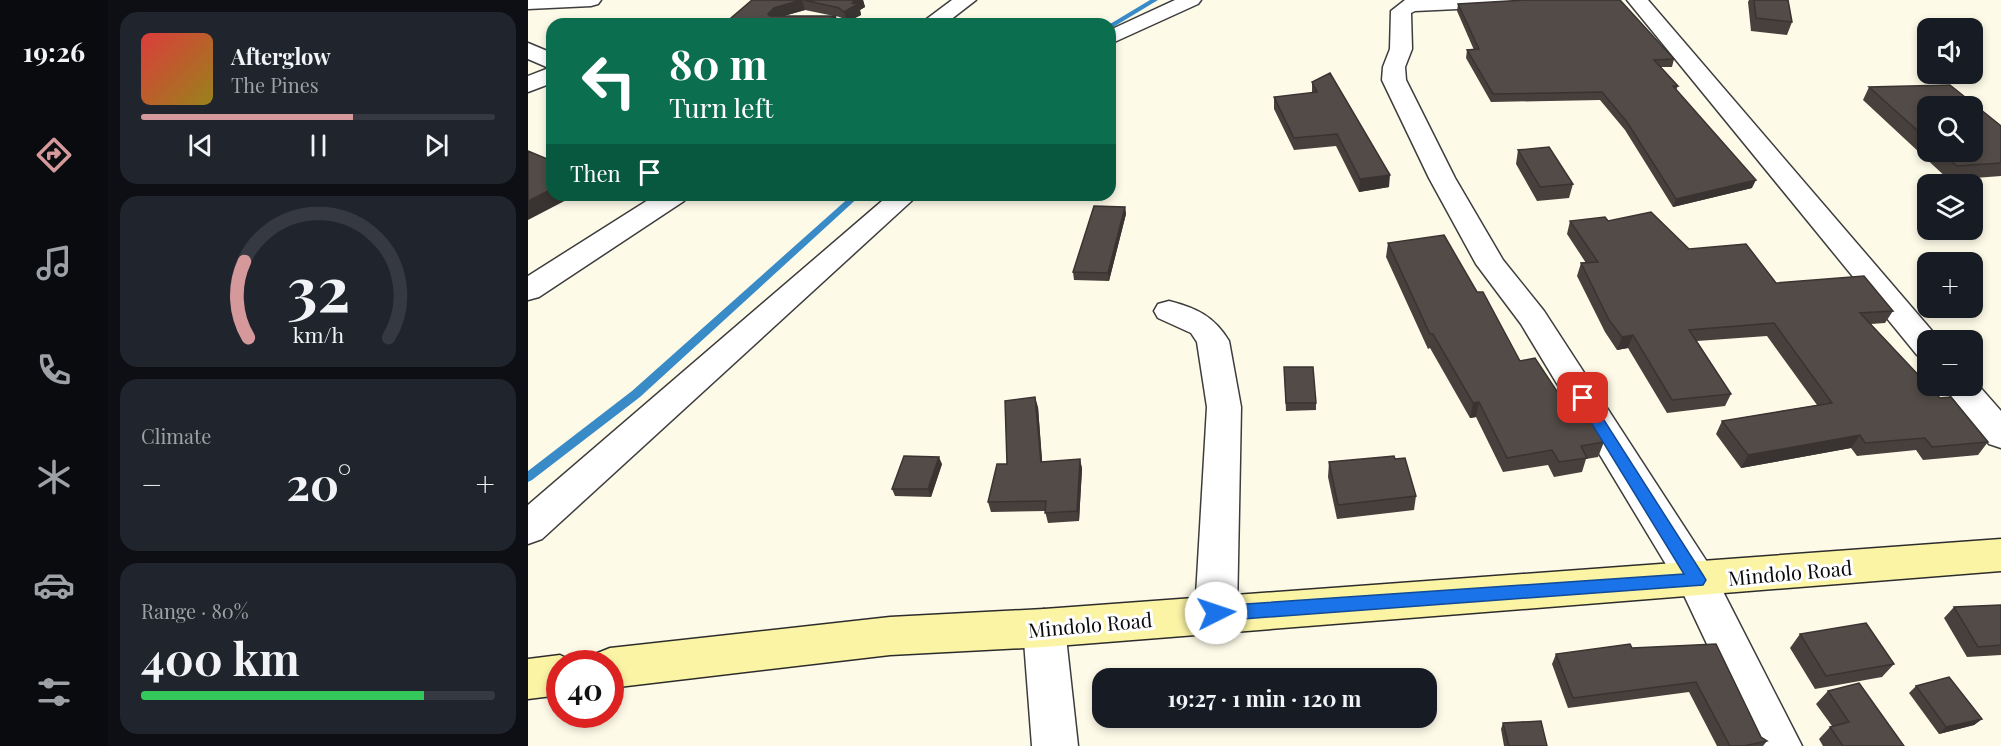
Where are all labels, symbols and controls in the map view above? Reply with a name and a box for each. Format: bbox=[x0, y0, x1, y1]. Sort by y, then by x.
map controls bbox=[1917, 18, 1983, 396]
button: sound bbox=[1917, 18, 1983, 84]
text: 19:26 bbox=[23, 33, 85, 69]
text: 80 m bbox=[669, 35, 767, 91]
text: Afterglow bbox=[231, 41, 331, 71]
icon: left bbox=[570, 42, 648, 120]
text: The Pines bbox=[231, 71, 319, 98]
text: Turn left bbox=[669, 89, 773, 125]
button: search bbox=[1917, 96, 1983, 162]
icon: previous bbox=[184, 129, 217, 162]
icon: pause bbox=[302, 129, 335, 162]
icon: next bbox=[420, 129, 453, 162]
icon: directions bbox=[33, 134, 75, 176]
icon: arrive bbox=[633, 156, 666, 189]
text: Then bbox=[570, 158, 621, 188]
button: layers bbox=[1917, 174, 1983, 240]
icon: music bbox=[33, 242, 75, 284]
text: 32 bbox=[286, 244, 350, 328]
button: + bbox=[1917, 252, 1983, 318]
text: km/h bbox=[292, 321, 344, 349]
button: − bbox=[1917, 330, 1983, 396]
icon: phone bbox=[33, 349, 75, 391]
pin bbox=[1557, 372, 1608, 423]
icon: arrive bbox=[1566, 381, 1599, 414]
text: Climate bbox=[141, 422, 211, 449]
text: 20° bbox=[287, 452, 351, 512]
icon: climate bbox=[33, 456, 75, 498]
text: − bbox=[141, 461, 162, 505]
text: + bbox=[476, 461, 495, 505]
street label: Mindolo Road bbox=[1727, 553, 1854, 591]
icon: car bbox=[33, 564, 75, 606]
position arrow bbox=[1184, 581, 1248, 645]
text: Range · 80% bbox=[141, 597, 249, 624]
street label: Mindolo Road bbox=[1027, 605, 1154, 643]
text: 400 km bbox=[141, 627, 300, 687]
speed limit sign: 40 bbox=[546, 650, 624, 728]
icon: filters bbox=[33, 671, 75, 713]
text: 19:27 · 1 min · 120 m bbox=[1168, 683, 1361, 713]

